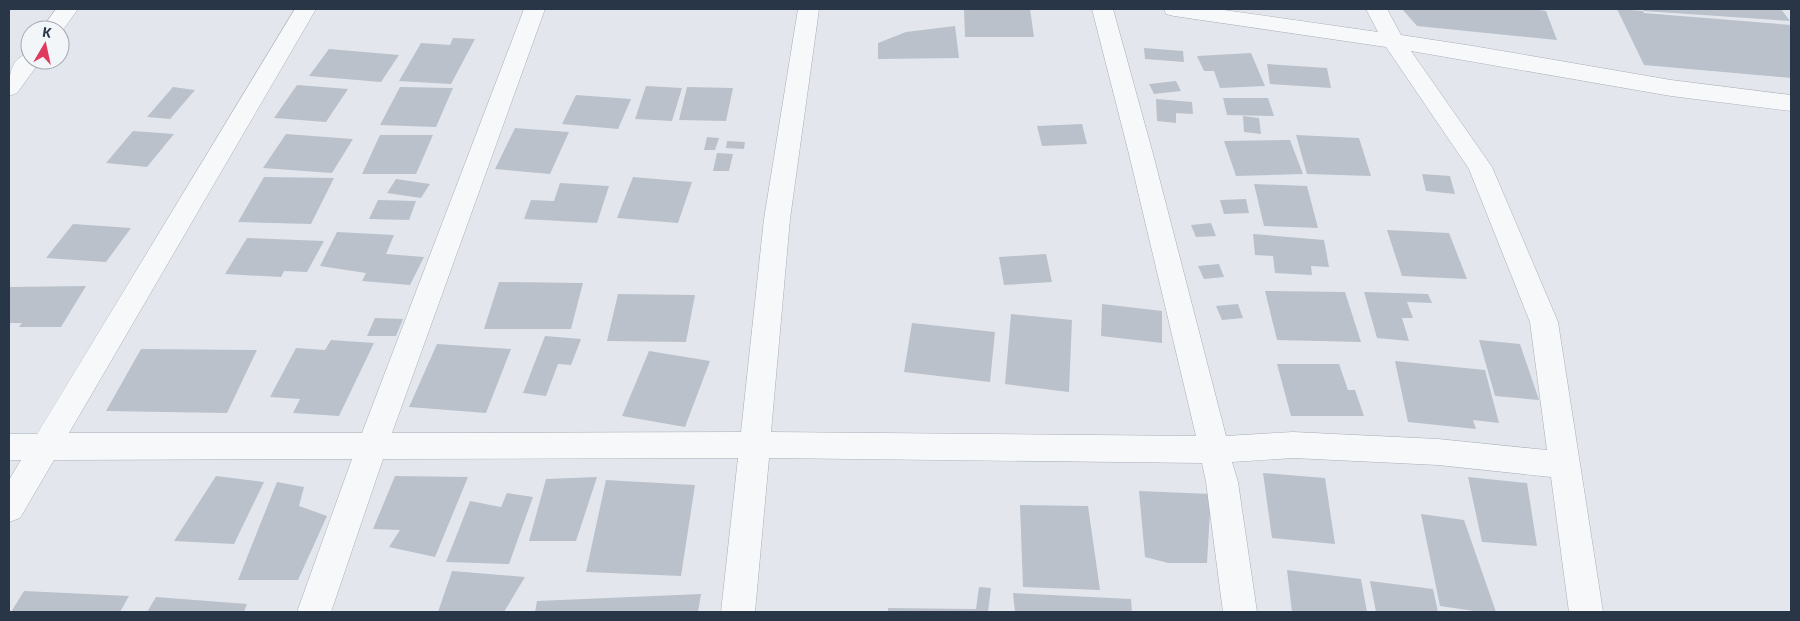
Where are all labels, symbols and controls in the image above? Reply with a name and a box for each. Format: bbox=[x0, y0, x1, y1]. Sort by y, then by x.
north arrow bbox=[20, 20, 70, 70]
text: K bbox=[41, 23, 53, 41]

